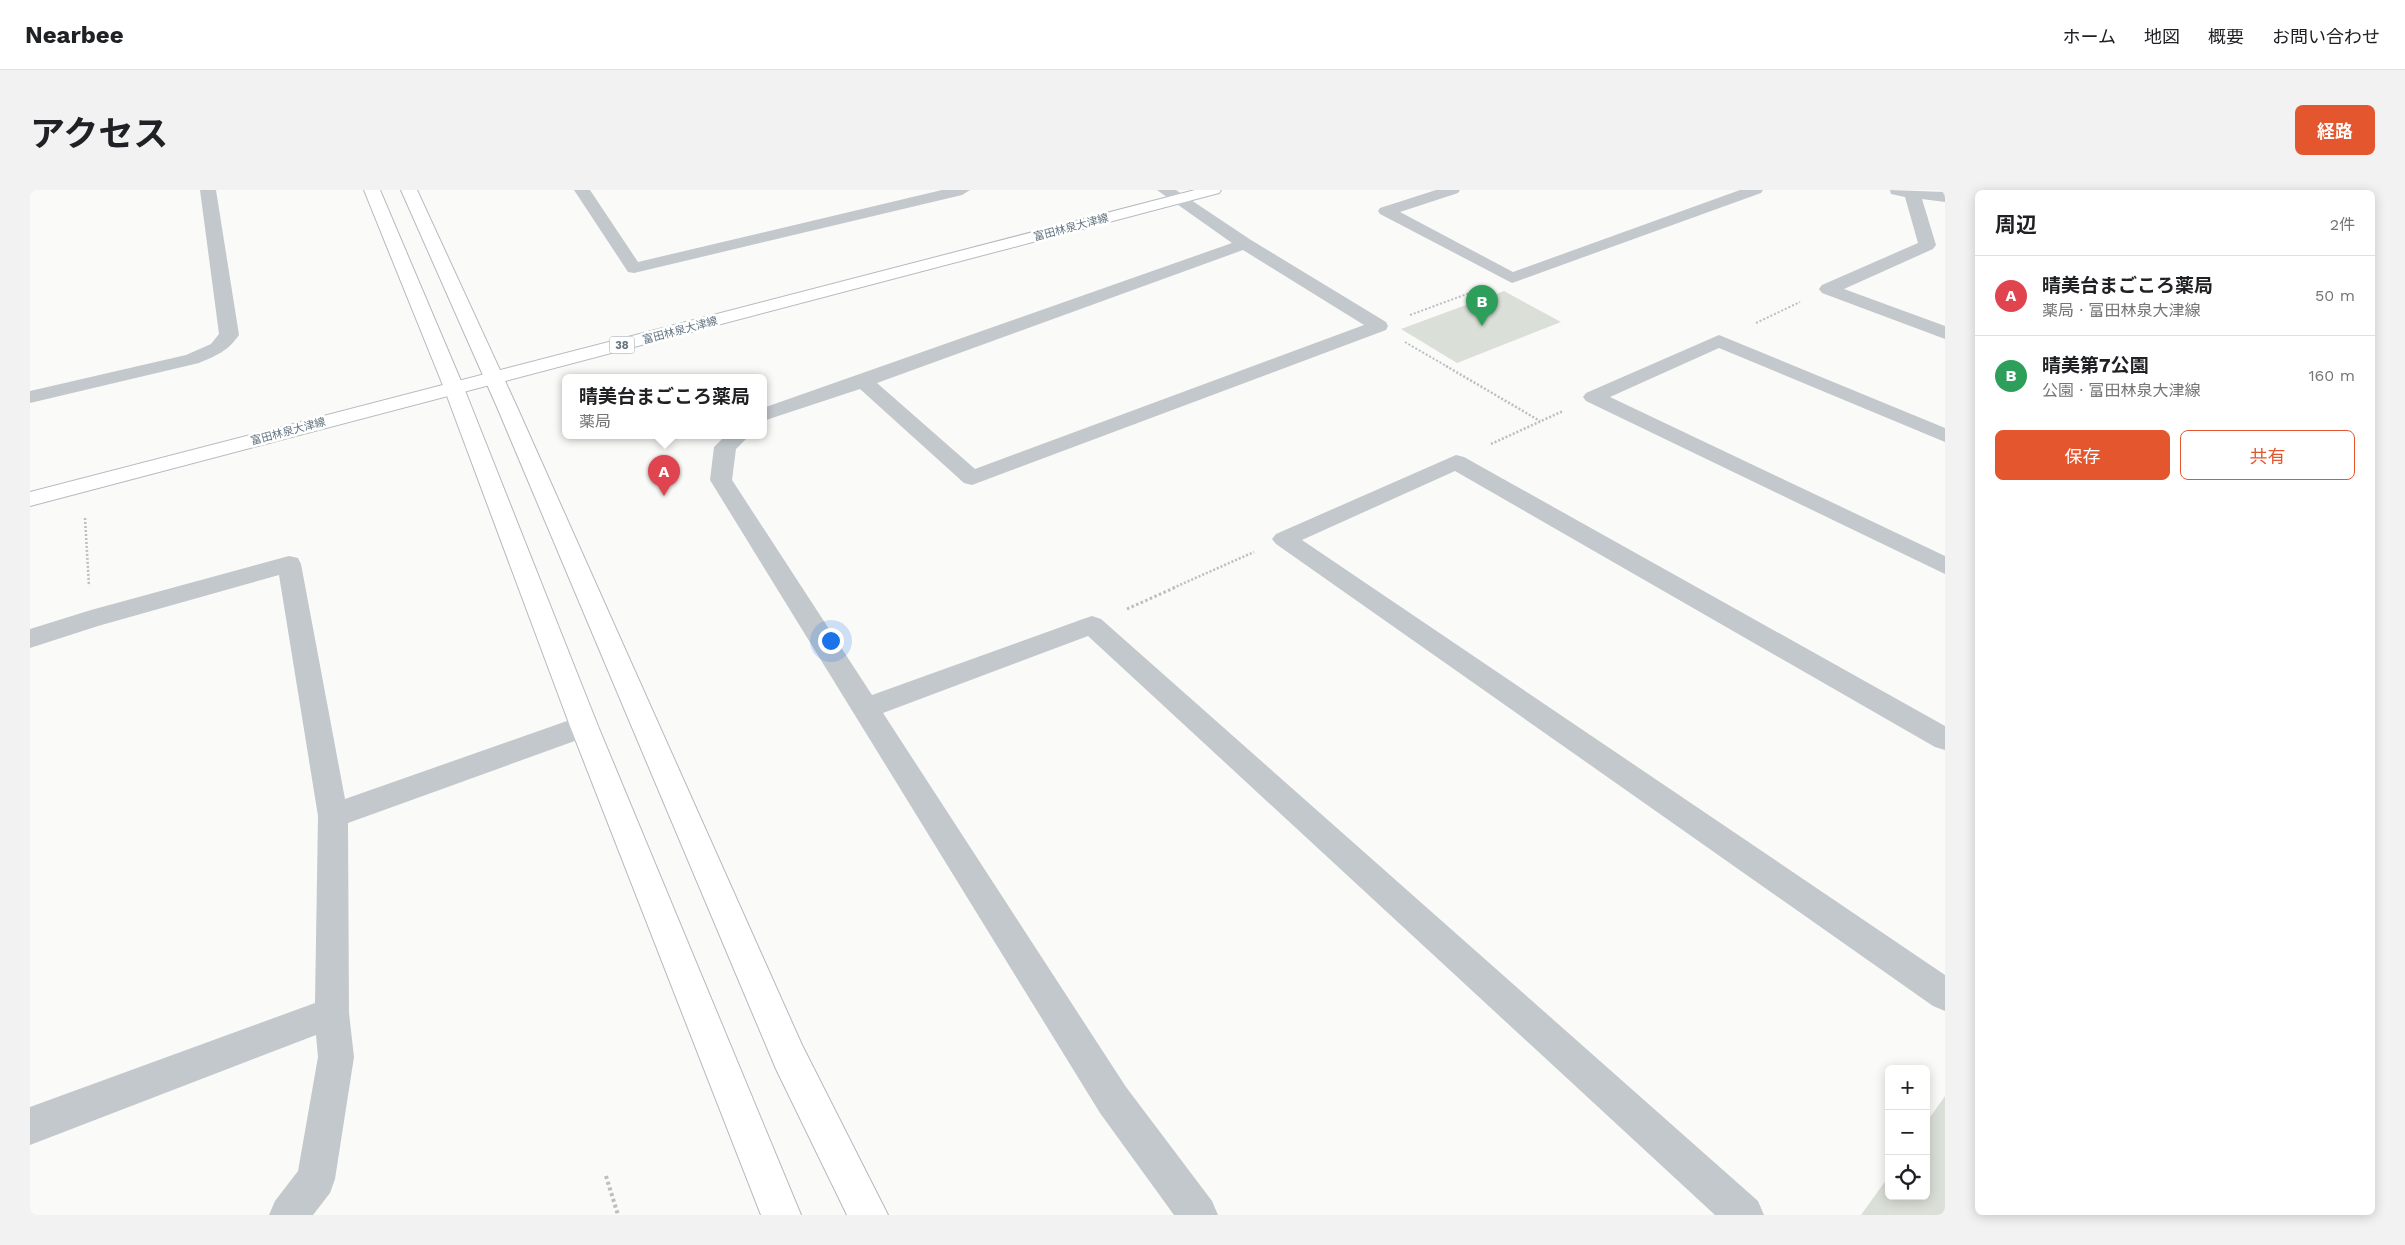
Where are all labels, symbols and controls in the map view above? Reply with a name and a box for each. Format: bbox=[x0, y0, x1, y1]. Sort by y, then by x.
text: Nearbee bbox=[25, 21, 124, 49]
text: ホーム bbox=[2063, 26, 2116, 47]
text: 地図 bbox=[2144, 26, 2180, 47]
text: 概要 bbox=[2208, 26, 2244, 47]
text: お問い合わせ bbox=[2272, 26, 2380, 47]
button: 経路 bbox=[2295, 105, 2375, 155]
text: アクセス bbox=[30, 113, 168, 155]
street label: 富田林泉大津線 bbox=[1032, 211, 1110, 244]
text: 周辺 bbox=[1995, 212, 2037, 237]
text: 2件 bbox=[2330, 215, 2355, 234]
text: 晴美台まごころ薬局 bbox=[2042, 274, 2213, 297]
pin: B bbox=[1466, 285, 1498, 326]
text: A bbox=[2006, 286, 2016, 305]
text: 50 m bbox=[2315, 286, 2355, 305]
text: 薬局 · 富田林泉大津線 bbox=[2042, 301, 2201, 320]
street label: 富田林泉大津線 bbox=[641, 314, 719, 347]
road number: 38 bbox=[610, 336, 634, 354]
text: 晴美第7公園 bbox=[2042, 354, 2149, 377]
text: B bbox=[2006, 366, 2016, 385]
text: 160 m bbox=[2308, 366, 2355, 385]
popup bbox=[562, 374, 767, 439]
text: 公園 · 富田林泉大津線 bbox=[2042, 381, 2201, 400]
text: 晴美台まごころ薬局 bbox=[579, 385, 750, 408]
text: 薬局 bbox=[579, 412, 611, 431]
street label: 富田林泉大津線 bbox=[249, 415, 327, 448]
button: 保存 bbox=[1995, 430, 2170, 480]
button: 共有 bbox=[2180, 430, 2355, 480]
pin: A bbox=[648, 455, 680, 496]
your location bbox=[818, 628, 844, 654]
map controls bbox=[1885, 1065, 1930, 1200]
button: + bbox=[1885, 1065, 1930, 1110]
button: − bbox=[1885, 1110, 1930, 1155]
button: locate bbox=[1885, 1155, 1930, 1200]

